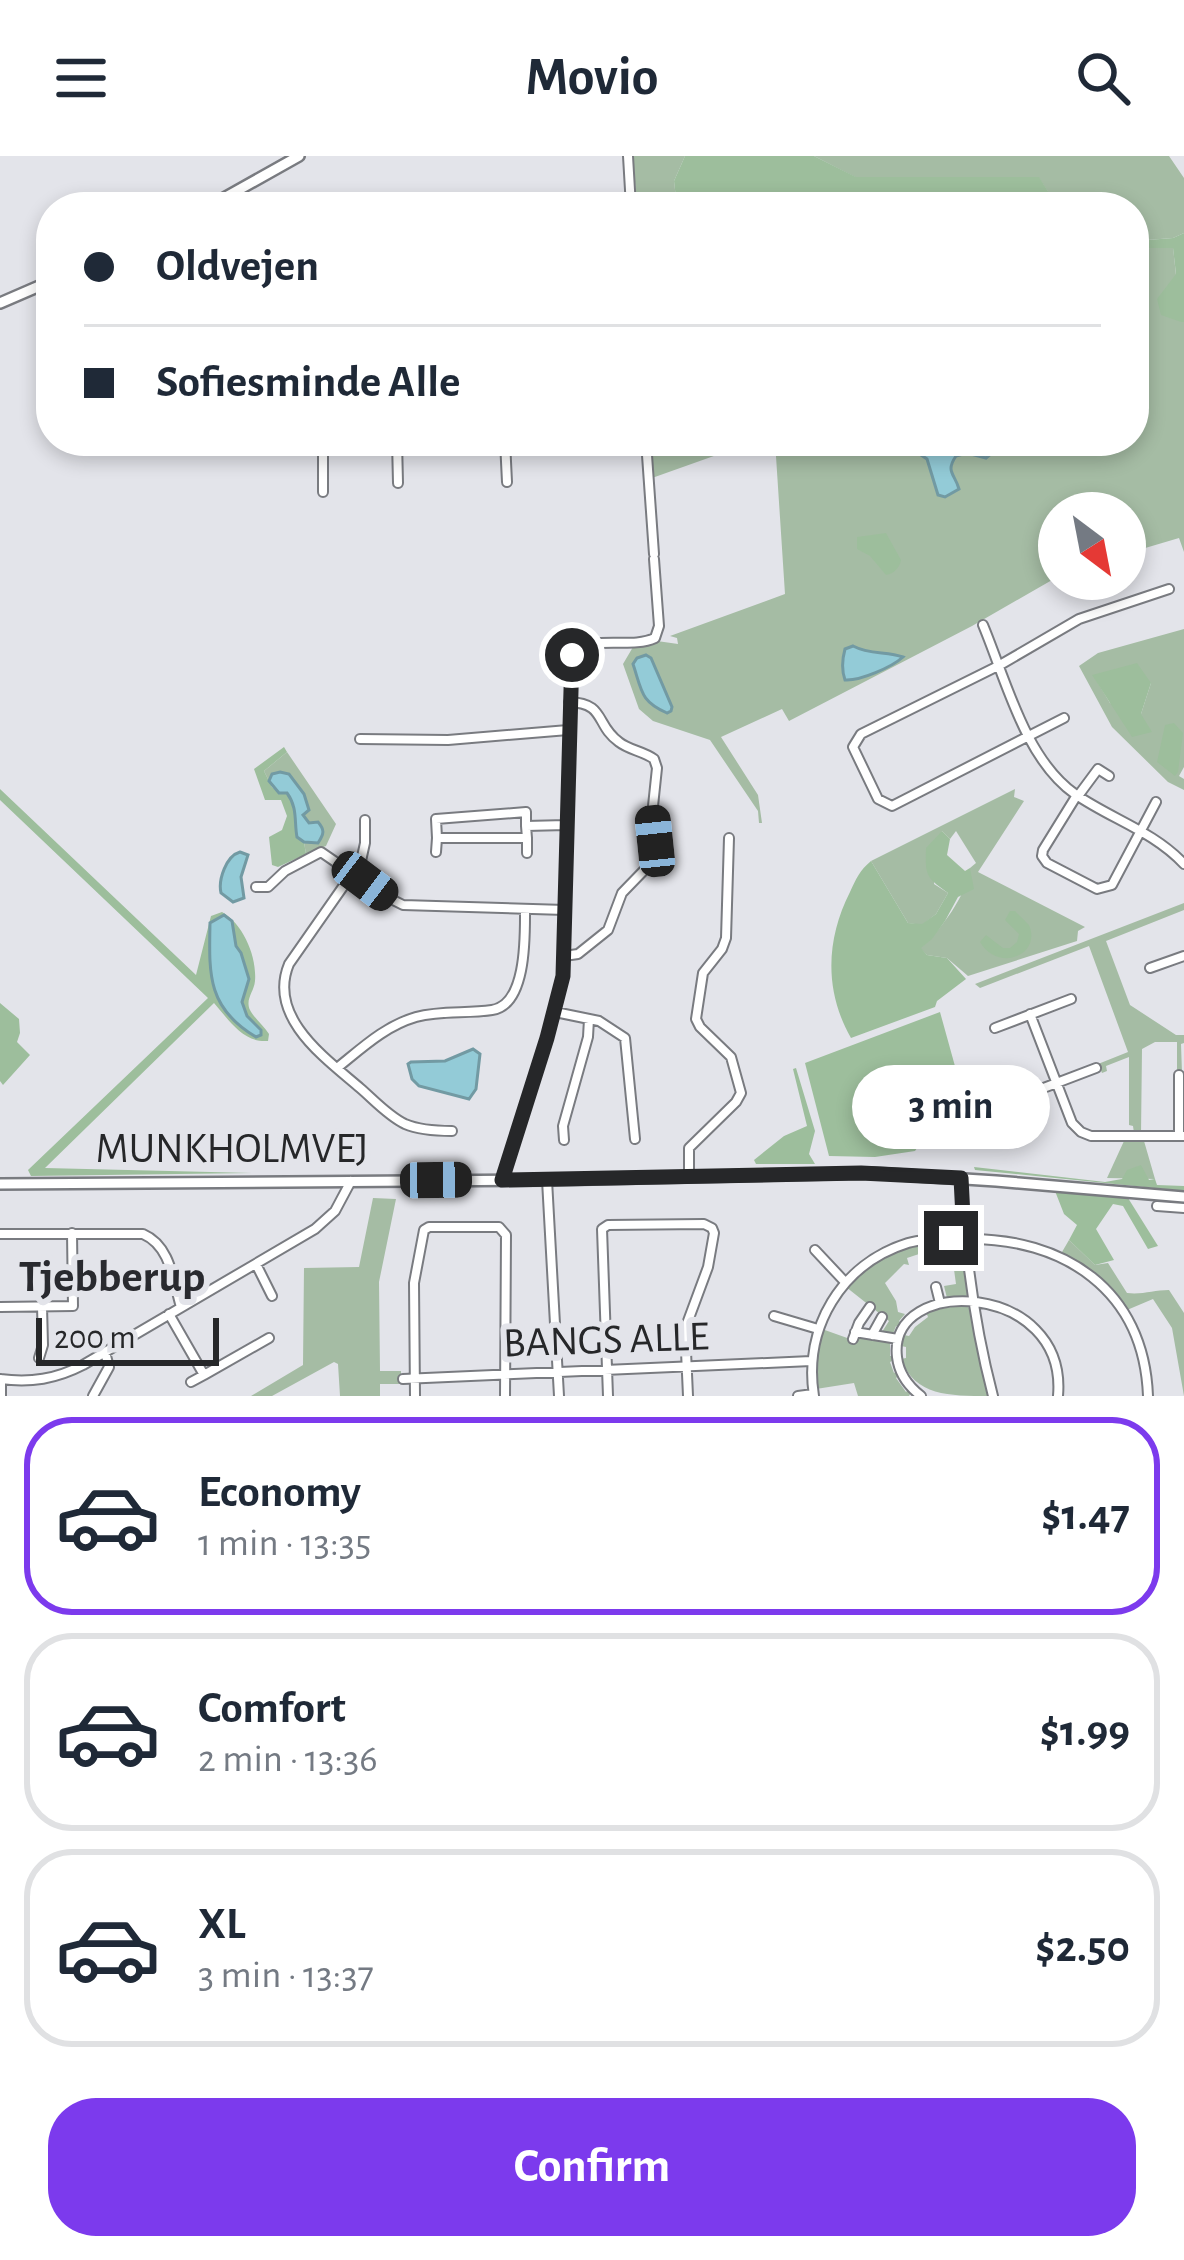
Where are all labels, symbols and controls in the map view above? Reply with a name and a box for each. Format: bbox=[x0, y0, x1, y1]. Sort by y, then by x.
icon: menu bbox=[48, 45, 114, 111]
icon: search bbox=[1070, 45, 1136, 111]
text: Movio bbox=[525, 51, 659, 105]
text: Oldvejen bbox=[156, 244, 319, 289]
text: Sofiesminde Alle bbox=[156, 360, 460, 405]
north arrow bbox=[1038, 492, 1146, 600]
map controls bbox=[1038, 492, 1146, 600]
route start bbox=[545, 628, 599, 682]
car bbox=[633, 803, 677, 879]
car bbox=[325, 845, 405, 917]
callout: 3 min bbox=[852, 1064, 1050, 1148]
text: 3 min bbox=[909, 1087, 993, 1126]
street label: MUNKHOLMVEJ bbox=[96, 1128, 368, 1170]
car bbox=[400, 1161, 472, 1199]
route end bbox=[924, 1211, 978, 1265]
district label: Tjebberup bbox=[19, 1255, 205, 1300]
scale bar bbox=[36, 1312, 219, 1365]
street label: BANGS ALLE bbox=[502, 1315, 710, 1365]
text: 200 m bbox=[54, 1322, 136, 1355]
icon: car bbox=[54, 1462, 162, 1570]
text: Economy bbox=[198, 1470, 361, 1515]
text: $1.47 bbox=[1041, 1493, 1130, 1538]
text: 1 min · 13:35 bbox=[198, 1524, 371, 1563]
icon: car bbox=[54, 1678, 162, 1786]
text: Comfort bbox=[198, 1686, 346, 1731]
text: $1.99 bbox=[1040, 1709, 1130, 1754]
text: 2 min · 13:36 bbox=[198, 1740, 378, 1779]
icon: car bbox=[54, 1894, 162, 2002]
text: XL bbox=[198, 1902, 246, 1947]
text: $2.50 bbox=[1035, 1925, 1130, 1970]
text: 3 min · 13:37 bbox=[198, 1956, 374, 1995]
button: Confirm bbox=[48, 2098, 1136, 2236]

